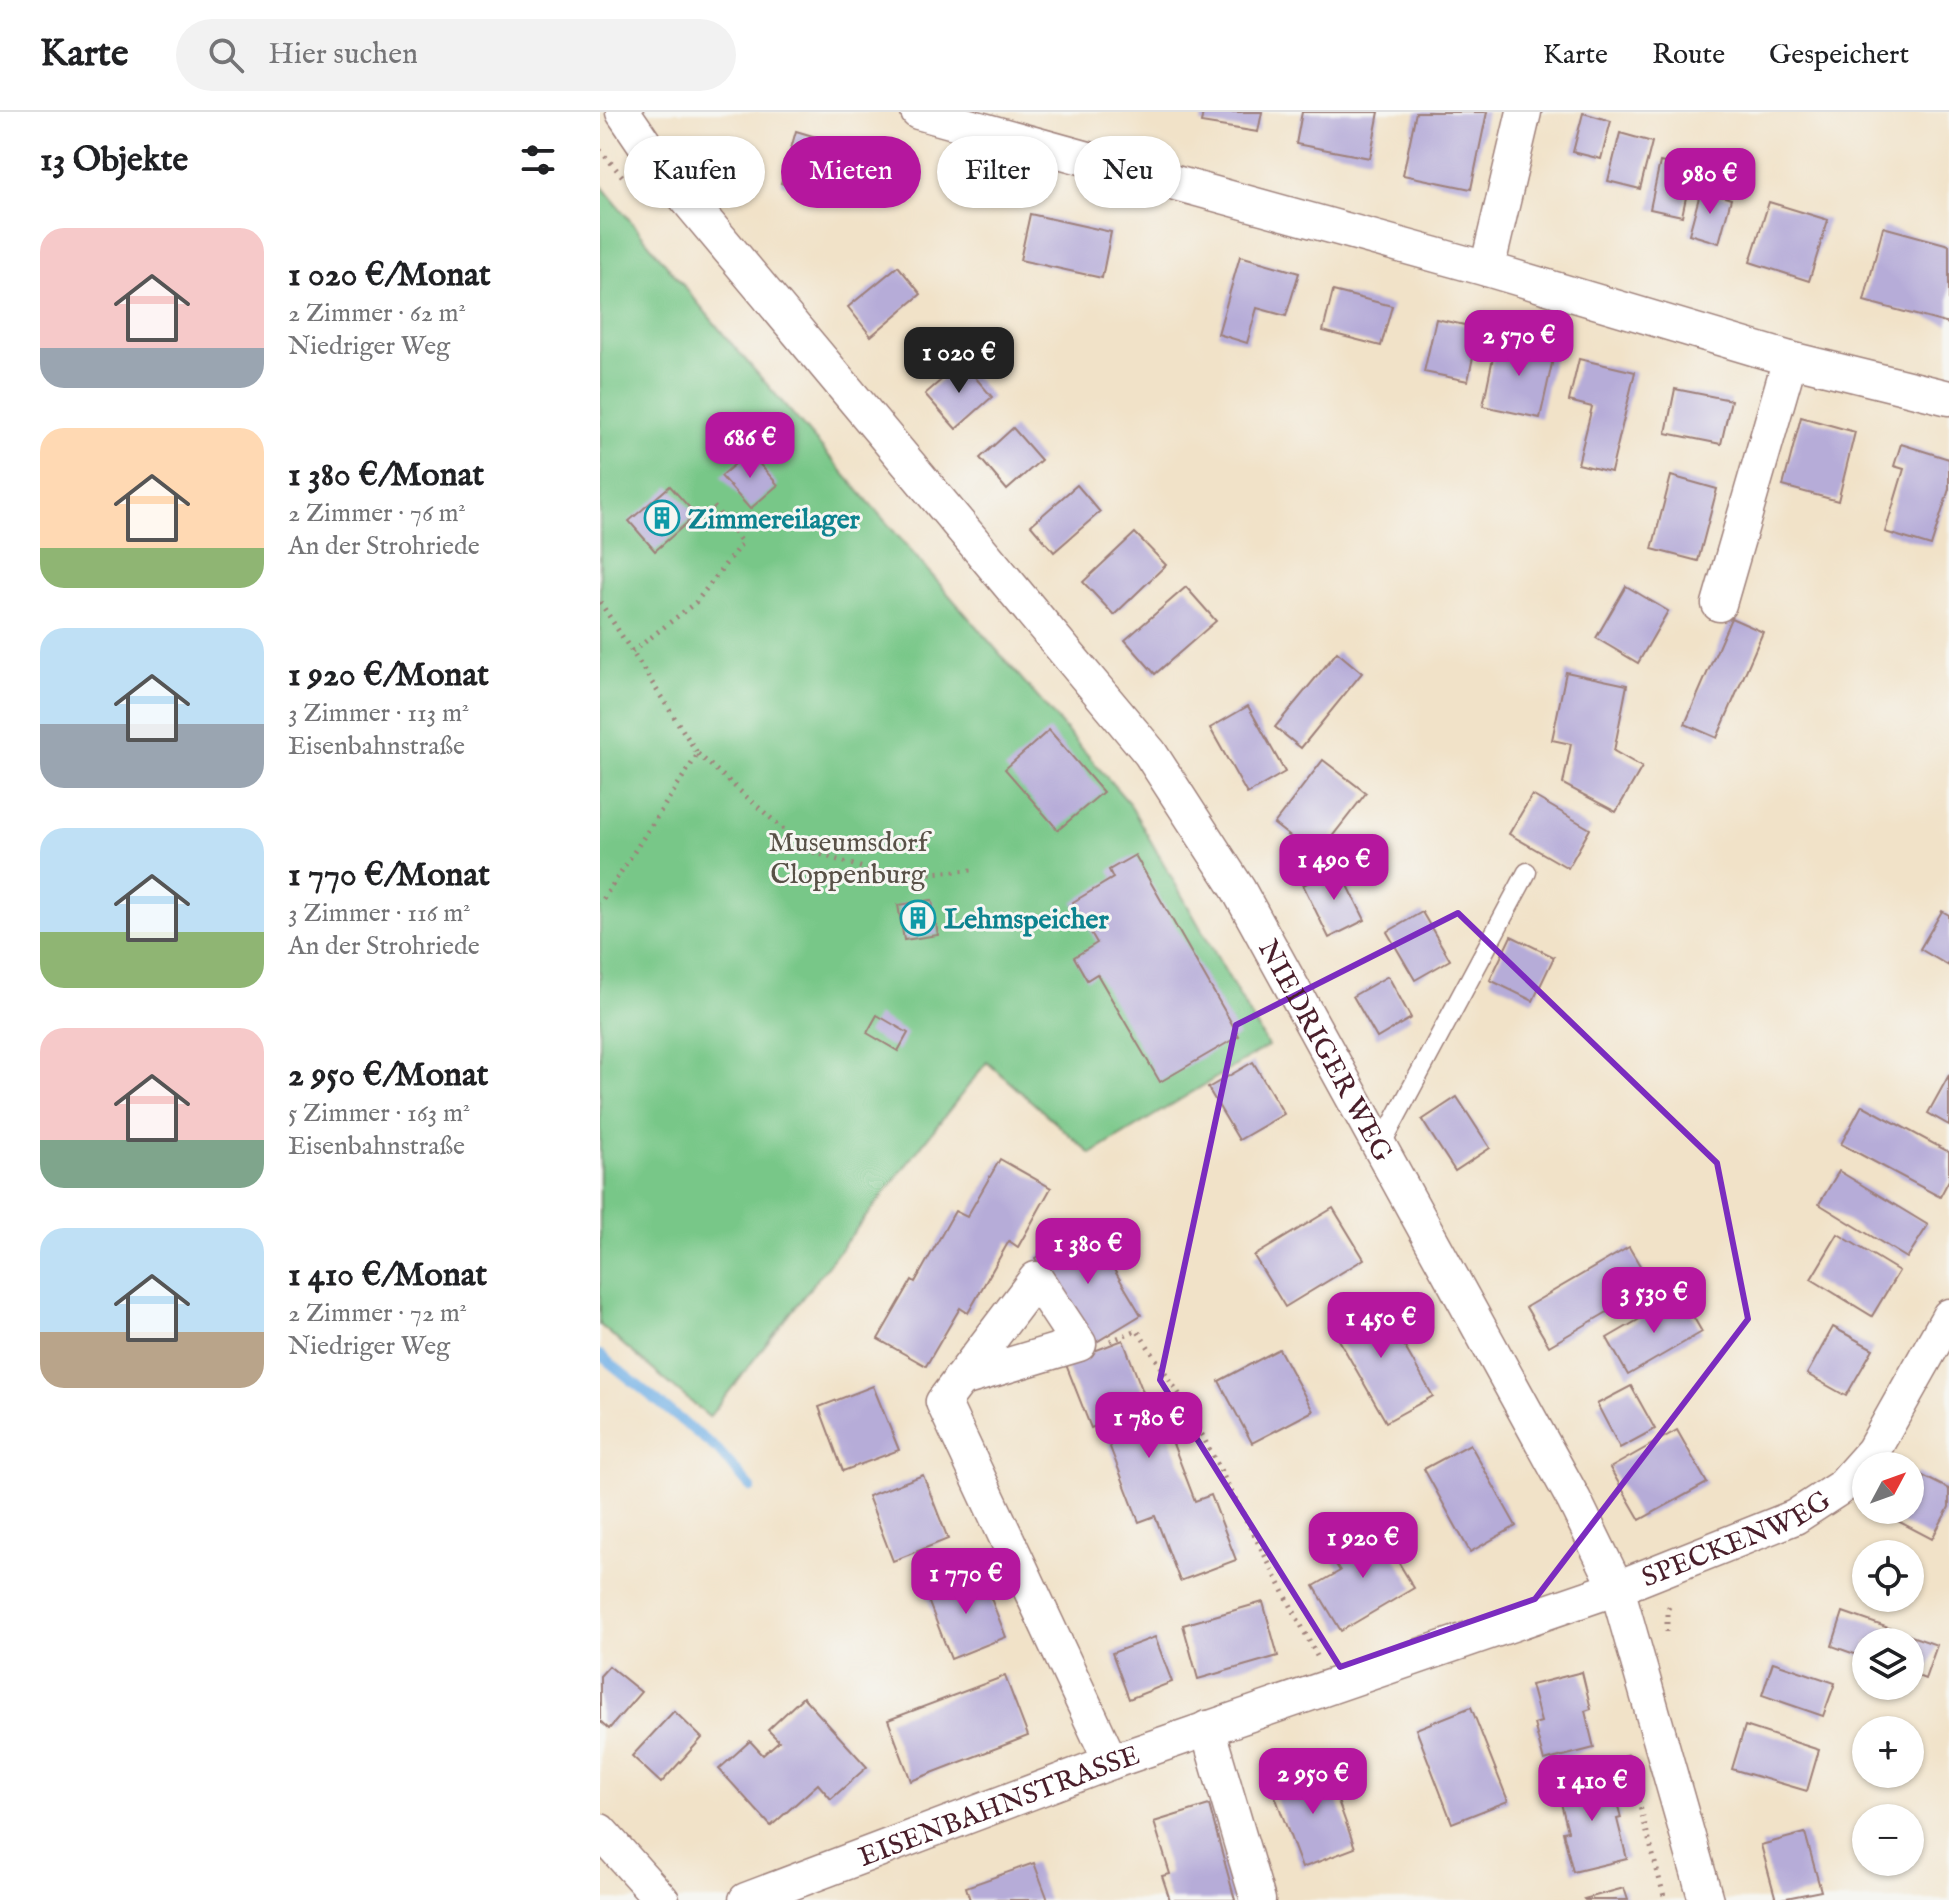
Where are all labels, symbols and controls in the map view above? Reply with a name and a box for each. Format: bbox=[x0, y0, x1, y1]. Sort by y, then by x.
search box bbox=[176, 19, 736, 91]
text: Karte bbox=[40, 31, 128, 79]
icon: search bbox=[204, 33, 248, 77]
text: Hier suchen bbox=[268, 36, 418, 74]
text: Karte bbox=[1543, 38, 1608, 73]
text: Route bbox=[1652, 38, 1725, 73]
text: Gespeichert bbox=[1769, 38, 1909, 73]
chip: Kaufen bbox=[624, 136, 765, 208]
chip: Mieten bbox=[781, 136, 921, 208]
chip: Filter bbox=[937, 136, 1058, 208]
chip: Neu bbox=[1074, 136, 1181, 208]
icon: filters bbox=[516, 138, 560, 182]
text: 13 Objekte bbox=[40, 139, 188, 182]
pin: 980 € bbox=[1654, 148, 1766, 216]
text: 980 € bbox=[1682, 157, 1738, 190]
text: 1 020 €/Monat bbox=[288, 254, 491, 297]
icon: home bbox=[104, 260, 200, 356]
text: 2 Zimmer · 62 m² bbox=[288, 297, 466, 330]
pin: 2 570 € bbox=[1445, 310, 1593, 378]
text: 2 570 € bbox=[1482, 319, 1556, 352]
pin: 1 020 € bbox=[885, 327, 1033, 395]
text: Niedriger Weg bbox=[288, 330, 450, 363]
text: 1 020 € bbox=[922, 336, 996, 369]
pin: 686 € bbox=[694, 412, 806, 480]
text: 686 € bbox=[723, 421, 777, 454]
text: 1 380 €/Monat bbox=[288, 454, 484, 497]
icon: home bbox=[104, 460, 200, 556]
text: 2 Zimmer · 76 m² bbox=[288, 497, 466, 530]
building icon: Zimmereilager bbox=[643, 499, 681, 537]
place label: Zimmereilager bbox=[688, 503, 861, 538]
text: An der Strohriede bbox=[288, 530, 480, 563]
text: 1 920 €/Monat bbox=[288, 654, 489, 697]
icon: home bbox=[104, 660, 200, 756]
text: 3 Zimmer · 113 m² bbox=[288, 697, 469, 730]
text: Eisenbahnstraße bbox=[288, 730, 465, 763]
park label: Museumsdorf Cloppenburg bbox=[768, 826, 933, 893]
pin: 1 490 € bbox=[1260, 834, 1408, 902]
text: 1 490 € bbox=[1297, 843, 1371, 876]
text: 1 770 €/Monat bbox=[288, 854, 490, 897]
icon: home bbox=[104, 860, 200, 956]
text: 3 Zimmer · 116 m² bbox=[288, 897, 471, 930]
building icon: Lehmspeicher bbox=[899, 899, 937, 937]
place label: Lehmspeicher bbox=[944, 903, 1109, 938]
text: An der Strohriede bbox=[288, 930, 480, 963]
street label: NIEDRIGER WEG bbox=[1249, 934, 1400, 1169]
text: 2 950 €/Monat bbox=[288, 1054, 488, 1097]
icon: home bbox=[104, 1060, 200, 1156]
text: 5 Zimmer · 163 m² bbox=[288, 1097, 470, 1130]
text: Eisenbahnstraße bbox=[288, 1130, 465, 1163]
pin: 1 380 € bbox=[1014, 1218, 1162, 1286]
text: 1 380 € bbox=[1054, 1227, 1122, 1260]
text: 1 410 €/Monat bbox=[288, 1254, 487, 1297]
icon: home bbox=[104, 1260, 200, 1356]
pin: 3 530 € bbox=[1580, 1267, 1728, 1335]
text: 3 530 € bbox=[1620, 1276, 1688, 1309]
pin: 1 450 € bbox=[1307, 1292, 1455, 1360]
text: 2 Zimmer · 72 m² bbox=[288, 1297, 467, 1330]
text: 1 450 € bbox=[1345, 1301, 1417, 1334]
text: Niedriger Weg bbox=[288, 1330, 450, 1363]
pin: 1 780 € bbox=[1075, 1392, 1223, 1460]
text: 1 780 € bbox=[1113, 1401, 1185, 1434]
north arrow bbox=[1852, 1452, 1924, 1524]
map controls bbox=[1852, 1452, 1924, 1876]
street label: SPECKENWEG bbox=[1637, 1483, 1839, 1596]
pin: 1 920 € bbox=[1289, 1512, 1437, 1580]
text: 1 920 € bbox=[1327, 1521, 1399, 1554]
button: locate bbox=[1852, 1540, 1924, 1612]
pin: 1 770 € bbox=[892, 1548, 1040, 1616]
text: 1 770 € bbox=[929, 1557, 1003, 1590]
button: layers bbox=[1852, 1628, 1924, 1700]
button: + bbox=[1852, 1716, 1924, 1788]
street label: EISENBAHNSTRASSE bbox=[854, 1738, 1145, 1876]
pin: 2 950 € bbox=[1239, 1748, 1387, 1816]
pin: 1 410 € bbox=[1518, 1755, 1666, 1823]
text: 2 950 € bbox=[1277, 1757, 1349, 1790]
text: 1 410 € bbox=[1556, 1764, 1628, 1797]
button: − bbox=[1852, 1804, 1924, 1876]

